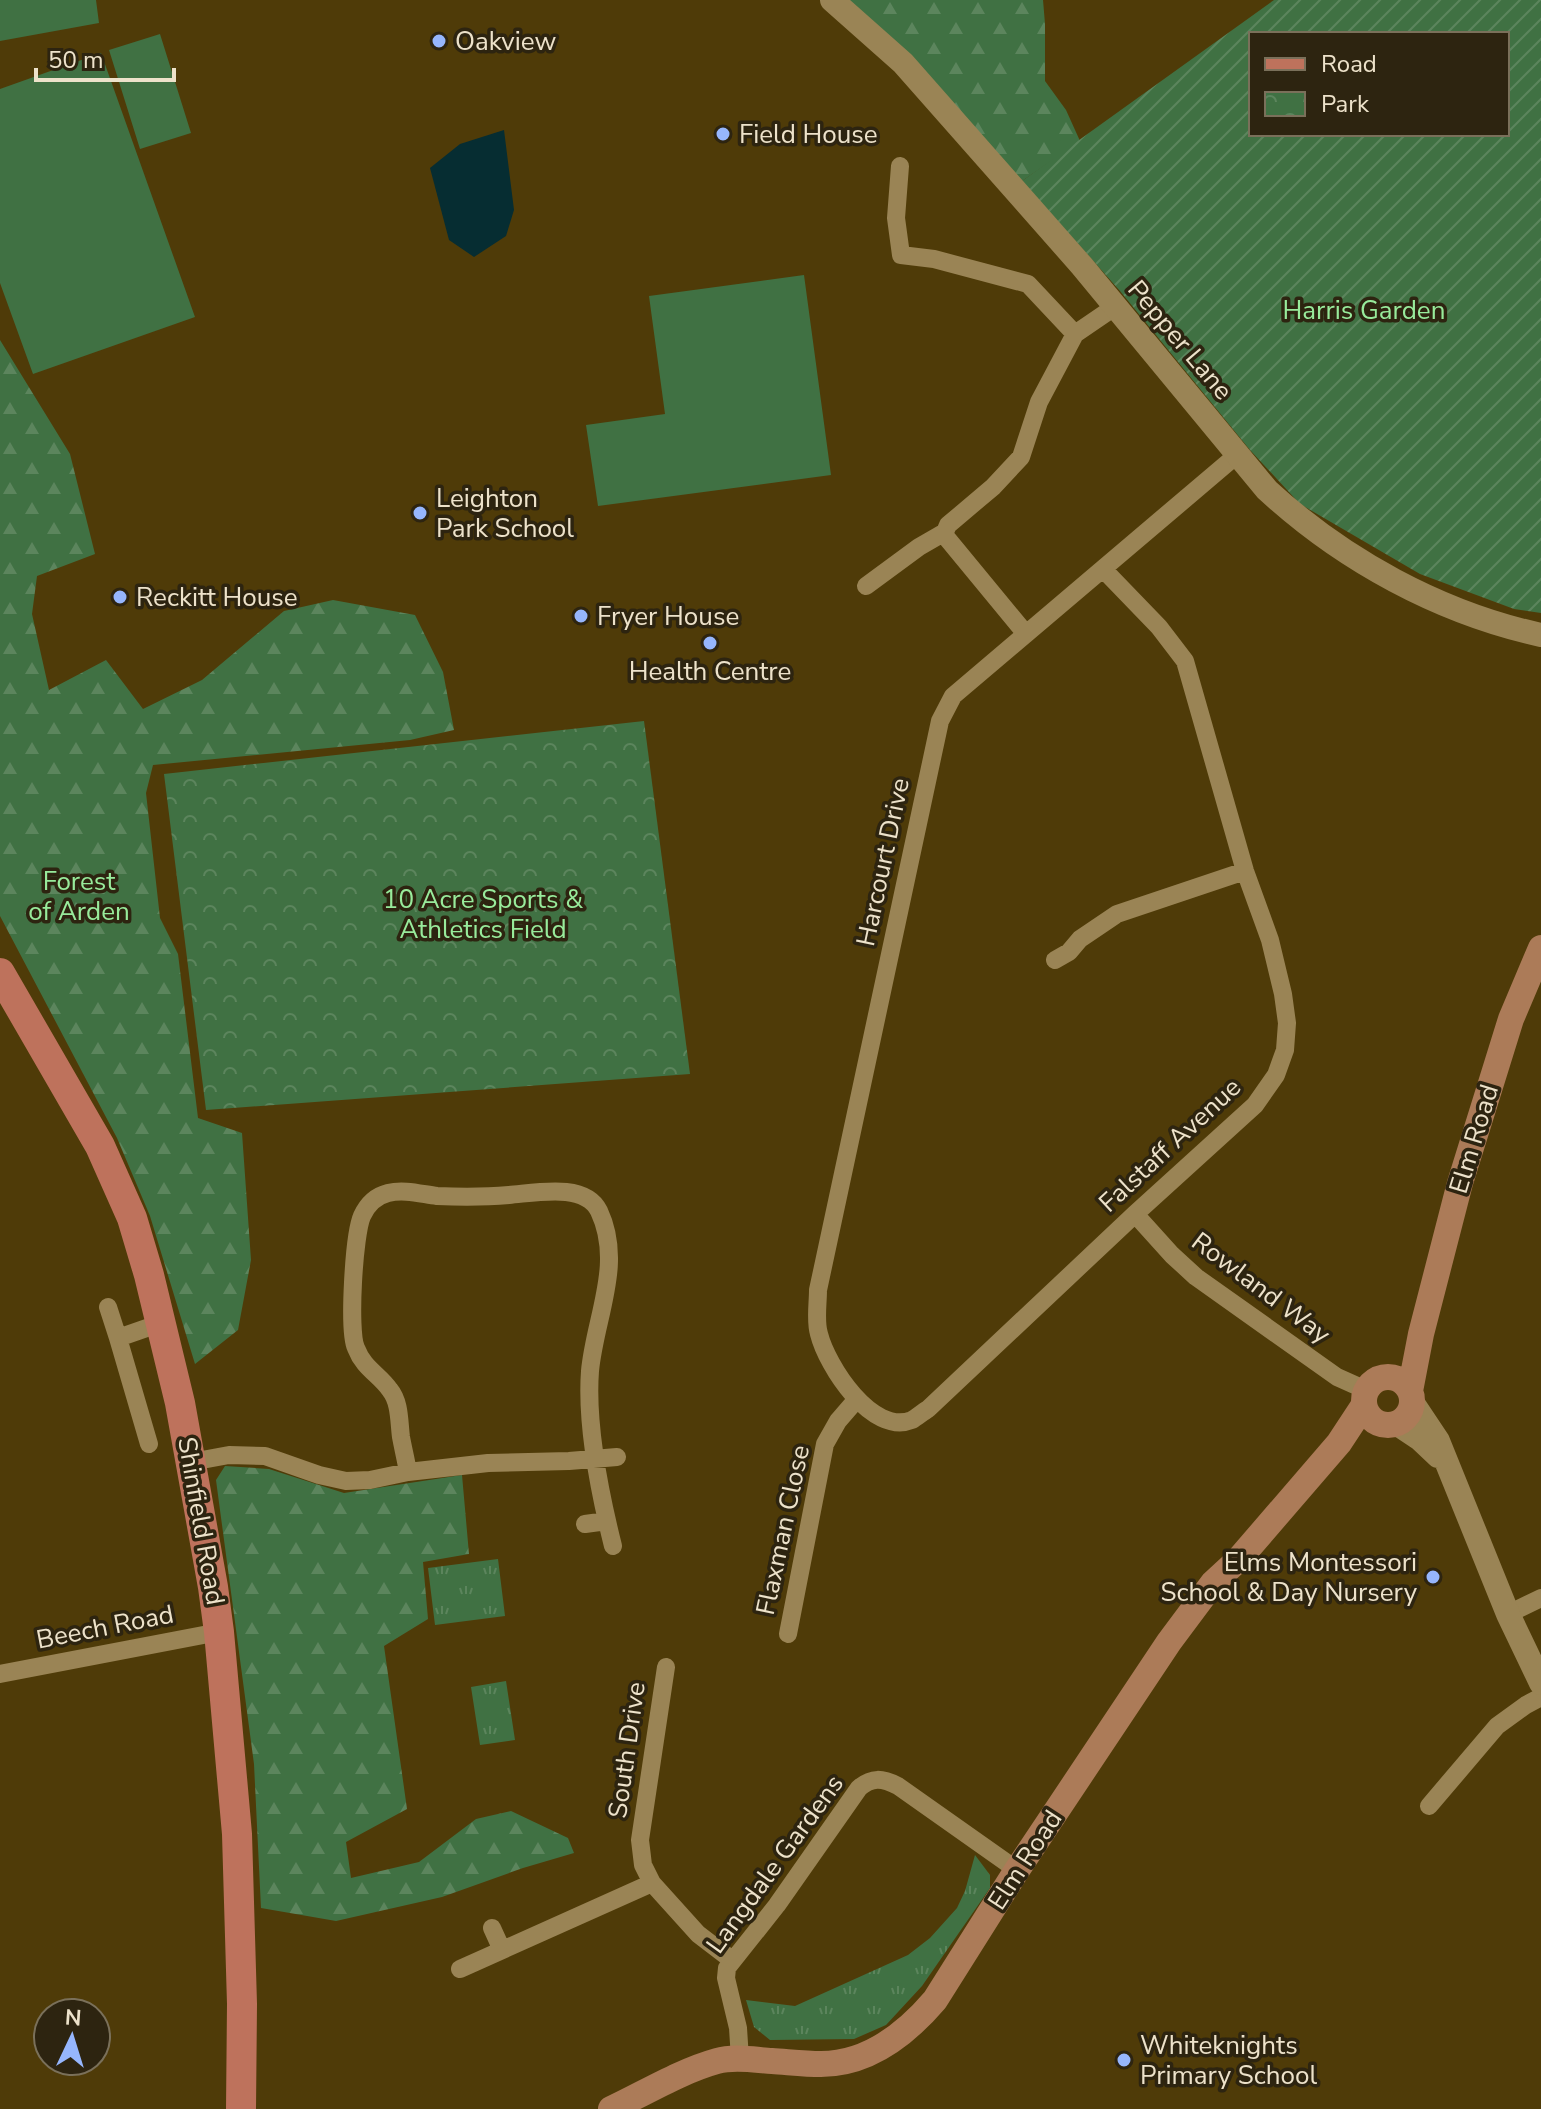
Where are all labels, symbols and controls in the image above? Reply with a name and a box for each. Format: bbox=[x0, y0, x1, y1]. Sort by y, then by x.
place label: Oakview bbox=[455, 24, 556, 59]
scale bar bbox=[36, 32, 174, 82]
marker: Oakview bbox=[430, 32, 448, 50]
legend bbox=[1249, 32, 1509, 136]
text: 50 m bbox=[48, 44, 104, 76]
text: Road bbox=[1321, 48, 1377, 80]
text: Park bbox=[1321, 88, 1370, 120]
place label: Field House bbox=[739, 117, 878, 152]
marker: Field House bbox=[714, 125, 732, 143]
street label: Pepper Lane bbox=[1120, 273, 1240, 407]
park label: Harris Garden bbox=[1283, 293, 1445, 328]
place label: Leighton Park School bbox=[436, 481, 574, 546]
marker: Leighton Park School bbox=[411, 504, 429, 522]
place label: Reckitt House bbox=[136, 580, 298, 615]
marker: Reckitt House bbox=[111, 588, 129, 606]
place label: Fryer House bbox=[597, 599, 739, 634]
marker: Fryer House bbox=[572, 607, 590, 625]
marker: Health Centre bbox=[701, 634, 719, 652]
place label: Health Centre bbox=[629, 654, 791, 689]
street label: Harcourt Drive bbox=[848, 775, 918, 949]
park label: Forest of Arden bbox=[28, 864, 130, 929]
park label: 10 Acre Sports & Athletics Field bbox=[383, 882, 583, 947]
street label: Falstaff Avenue bbox=[1091, 1070, 1249, 1220]
street label: Elm Road bbox=[1441, 1080, 1507, 1198]
street label: Rowland Way bbox=[1184, 1224, 1338, 1352]
street label: Shinfield Road bbox=[169, 1434, 233, 1608]
street label: Flaxman Close bbox=[748, 1442, 818, 1618]
place label: Elms Montessori School & Day Nursery bbox=[1160, 1545, 1418, 1610]
marker: Elms Montessori School & Day Nursery bbox=[1424, 1568, 1442, 1586]
street label: Beech Road bbox=[33, 1597, 177, 1657]
street label: South Drive bbox=[600, 1680, 654, 1820]
street label: Langdale Gardens bbox=[698, 1768, 852, 1960]
street label: Elm Road bbox=[980, 1803, 1070, 1917]
north arrow bbox=[32, 1997, 112, 2077]
text: N bbox=[64, 2003, 83, 2034]
place label: Whiteknights Primary School bbox=[1140, 2028, 1317, 2093]
marker: Whiteknights Primary School bbox=[1115, 2051, 1133, 2069]

